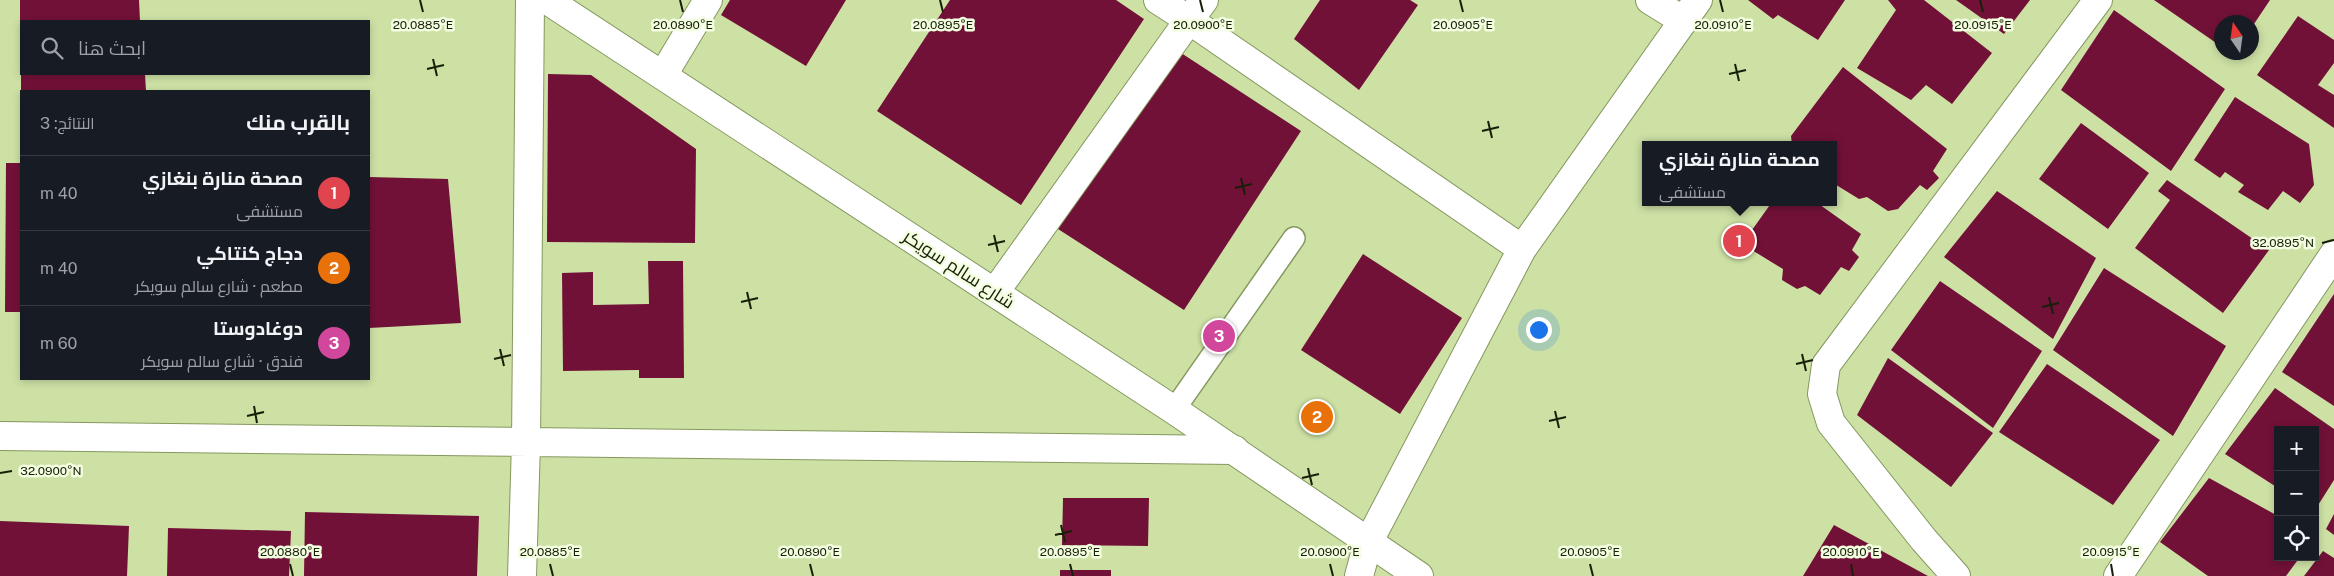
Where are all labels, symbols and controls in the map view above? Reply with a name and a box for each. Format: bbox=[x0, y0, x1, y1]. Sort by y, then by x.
north arrow bbox=[2214, 15, 2259, 60]
text: 20.0885°E bbox=[393, 18, 453, 32]
text: 20.0890°E bbox=[653, 18, 713, 32]
text: 20.0895°E bbox=[913, 18, 973, 32]
text: 20.0900°E bbox=[1173, 18, 1233, 32]
text: 20.0905°E bbox=[1433, 18, 1493, 32]
text: 20.0910°E bbox=[1694, 18, 1752, 32]
text: 20.0915°E bbox=[1954, 18, 2012, 32]
search box bbox=[20, 20, 370, 75]
icon: search bbox=[38, 34, 66, 62]
text: ابحث هنا bbox=[78, 37, 146, 59]
text: بالقرب منك bbox=[246, 110, 350, 135]
text: النتائج: 3 bbox=[40, 114, 95, 133]
popup bbox=[1642, 141, 1837, 206]
text: مصحة منارة بنغازي bbox=[1659, 148, 1820, 170]
text: مصحة منارة بنغازي bbox=[142, 167, 303, 189]
text: مستشفى bbox=[1659, 183, 1726, 202]
text: 40 m bbox=[40, 184, 78, 203]
text: 1 bbox=[331, 184, 337, 203]
text: مستشفى bbox=[236, 202, 303, 221]
pin: 1 bbox=[1723, 222, 1755, 260]
street label: شارع سالم سويكر bbox=[898, 225, 1018, 314]
text: 32.0895°N bbox=[2252, 236, 2314, 250]
text: دجاج كنتاكي bbox=[197, 242, 303, 264]
text: 40 m bbox=[40, 259, 78, 278]
text: 2 bbox=[329, 259, 339, 278]
text: مطعم · شارع سالم سويكر bbox=[135, 277, 303, 296]
text: دوغادوستا bbox=[213, 317, 303, 339]
pin: 3 bbox=[1203, 317, 1235, 355]
your location bbox=[1526, 317, 1552, 343]
text: 60 m bbox=[40, 334, 77, 353]
text: 3 bbox=[329, 334, 339, 353]
text: فندق · شارع سالم سويكر bbox=[141, 352, 303, 371]
pin: 2 bbox=[1301, 398, 1333, 436]
map controls bbox=[2274, 426, 2319, 561]
button: + bbox=[2274, 426, 2319, 471]
text: 32.0900°N bbox=[20, 464, 82, 478]
button: − bbox=[2274, 471, 2319, 516]
button: locate bbox=[2274, 516, 2319, 561]
text: 20.0880°E bbox=[260, 545, 320, 559]
text: 20.0885°E bbox=[520, 545, 580, 559]
text: 20.0890°E bbox=[780, 545, 840, 559]
text: 20.0895°E bbox=[1040, 545, 1100, 559]
text: 20.0900°E bbox=[1300, 545, 1360, 559]
text: 20.0905°E bbox=[1560, 545, 1620, 559]
text: 20.0910°E bbox=[1822, 545, 1880, 559]
text: 20.0915°E bbox=[2082, 545, 2140, 559]

